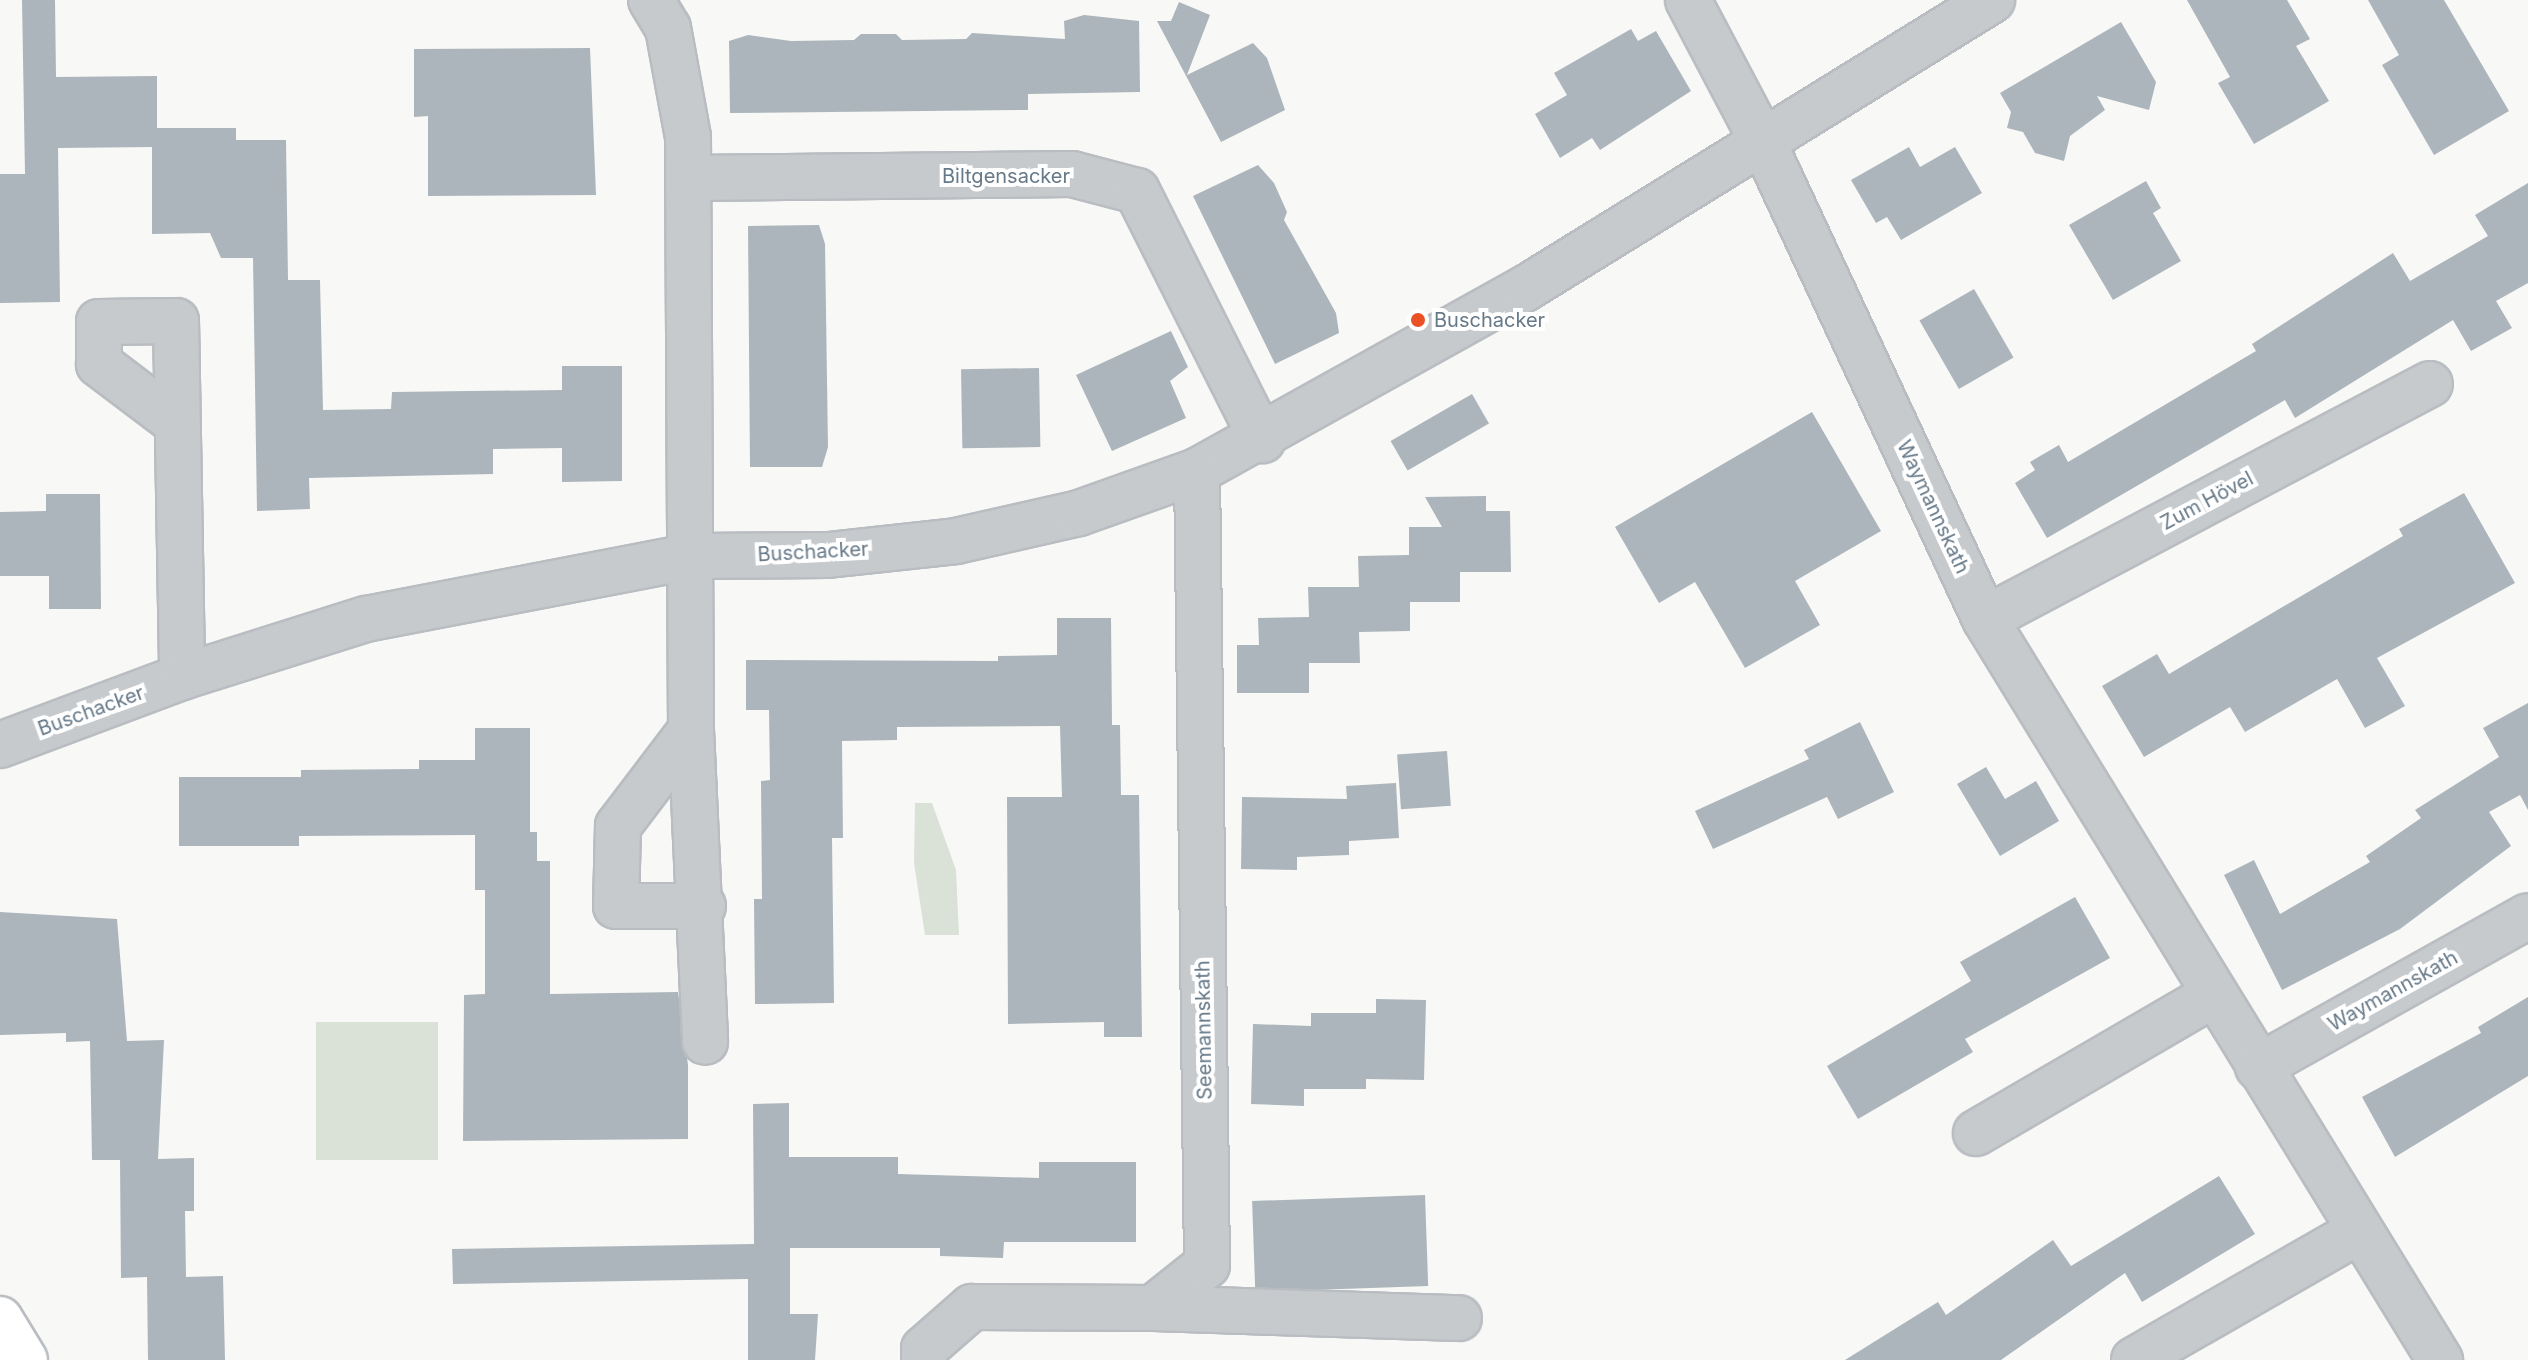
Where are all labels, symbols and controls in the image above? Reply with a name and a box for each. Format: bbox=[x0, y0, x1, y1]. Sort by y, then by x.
street label: Biltgensacker bbox=[942, 164, 1070, 188]
place label: Buschacker bbox=[1434, 308, 1545, 332]
marker: Buschacker bbox=[1409, 311, 1427, 329]
street label: Waymannskath bbox=[1892, 437, 1974, 577]
street label: Zum Hövel bbox=[2157, 467, 2257, 535]
street label: Buschacker bbox=[757, 537, 869, 567]
street label: Buschacker bbox=[35, 681, 147, 741]
street label: Waymannskath bbox=[2324, 946, 2462, 1036]
street label: Seemannskath bbox=[1191, 960, 1217, 1100]

